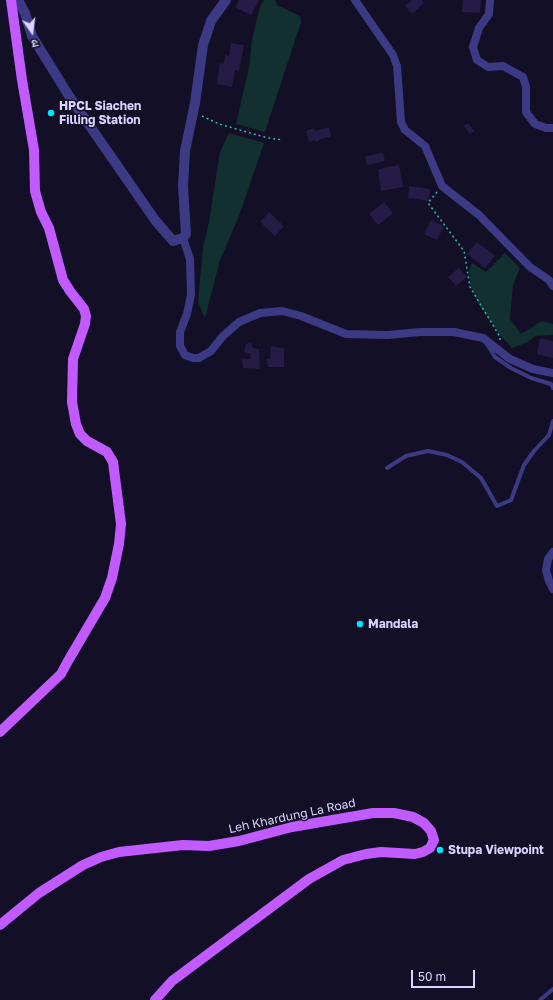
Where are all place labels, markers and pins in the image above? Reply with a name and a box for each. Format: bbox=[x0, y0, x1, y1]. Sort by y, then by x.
place label: HPCL Siachen Filling Station bbox=[59, 99, 141, 127]
marker: HPCL Siachen Filling Station bbox=[46, 108, 56, 118]
place label: Mandala bbox=[368, 617, 418, 631]
marker: Mandala bbox=[355, 619, 365, 629]
place label: Stupa Viewpoint bbox=[448, 843, 544, 857]
marker: Stupa Viewpoint bbox=[435, 845, 445, 855]

